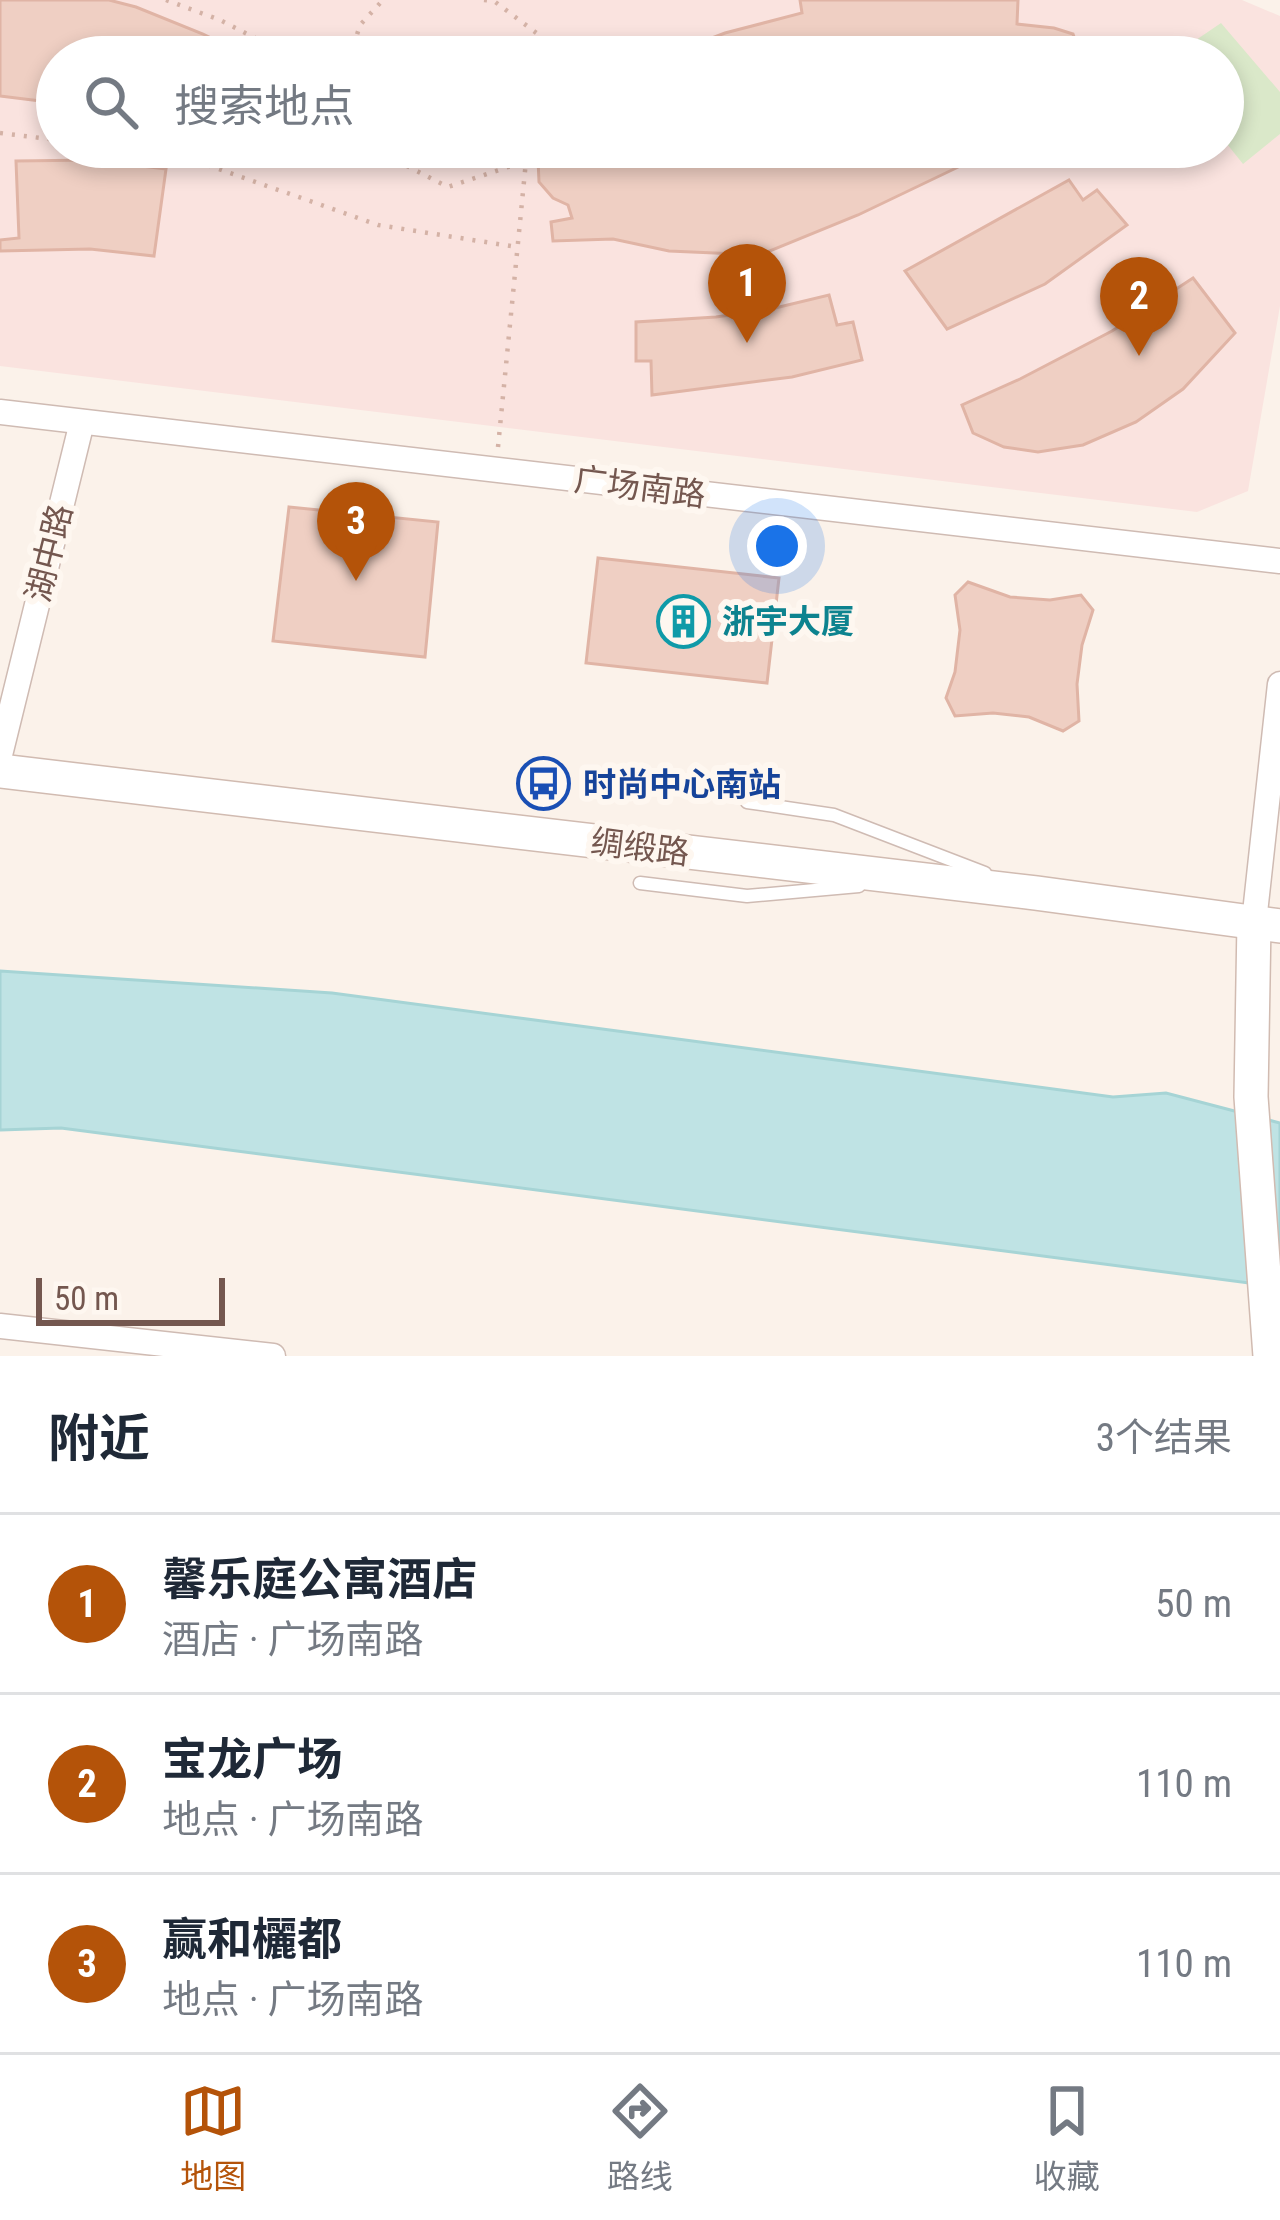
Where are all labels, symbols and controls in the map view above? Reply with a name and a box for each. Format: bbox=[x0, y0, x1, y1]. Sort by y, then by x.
search box bbox=[36, 36, 1244, 168]
icon: search bbox=[78, 69, 144, 135]
text: 搜索地点 bbox=[174, 80, 354, 133]
pin: 1 bbox=[708, 244, 786, 343]
pin: 2 bbox=[1100, 257, 1178, 356]
street label: 广场南路 bbox=[572, 460, 708, 514]
pin: 3 bbox=[317, 482, 395, 581]
street label: 湖中路 bbox=[18, 500, 80, 606]
your location bbox=[747, 516, 807, 576]
building icon: 浙宇大厦 bbox=[655, 593, 711, 649]
place label: 浙宇大厦 bbox=[722, 602, 854, 641]
bus stop icon: 时尚中心南站 bbox=[516, 756, 572, 812]
place label: 时尚中心南站 bbox=[583, 765, 781, 804]
street label: 绸缎路 bbox=[588, 822, 692, 872]
scale bar bbox=[36, 1272, 225, 1325]
text: 50 m bbox=[54, 1279, 119, 1318]
text: 附近 bbox=[48, 1409, 150, 1468]
text: 3个结果 bbox=[1096, 1415, 1232, 1461]
text: 馨乐庭公寓酒店 bbox=[162, 1553, 477, 1606]
text: 1 bbox=[77, 1581, 97, 1627]
text: 50 m bbox=[1155, 1581, 1232, 1627]
text: 酒店 · 广场南路 bbox=[162, 1617, 423, 1663]
text: 宝龙广场 bbox=[162, 1733, 342, 1786]
text: 2 bbox=[77, 1761, 97, 1807]
text: 110 m bbox=[1136, 1761, 1232, 1807]
text: 地点 · 广场南路 bbox=[162, 1797, 423, 1843]
text: 赢和欐都 bbox=[162, 1913, 342, 1966]
text: 3 bbox=[77, 1941, 97, 1987]
text: 110 m bbox=[1136, 1941, 1232, 1987]
text: 地点 · 广场南路 bbox=[162, 1977, 423, 2023]
tab: 地图 bbox=[180, 2078, 246, 2198]
tab: 路线 bbox=[607, 2078, 673, 2198]
tab: 收藏 bbox=[1034, 2078, 1100, 2198]

